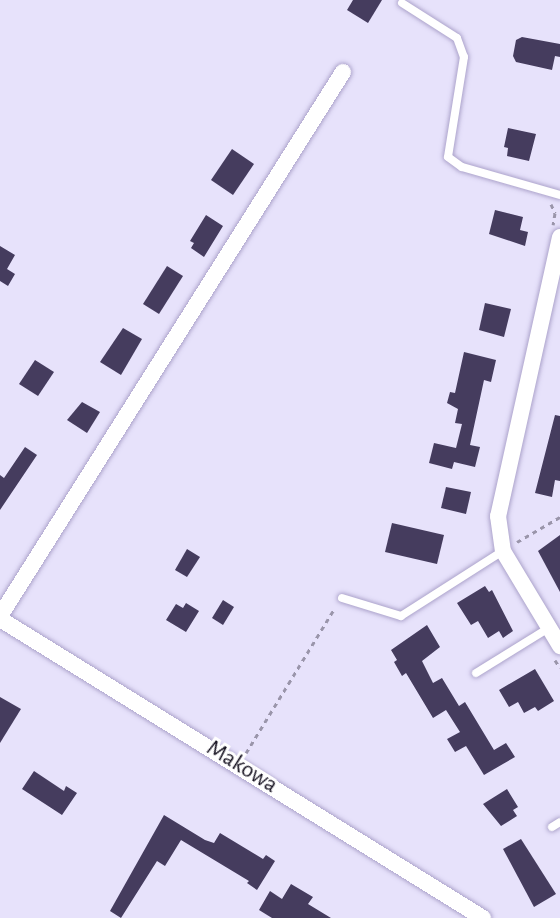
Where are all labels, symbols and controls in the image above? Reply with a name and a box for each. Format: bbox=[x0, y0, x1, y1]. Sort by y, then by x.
street label: Makowa bbox=[201, 734, 283, 800]

